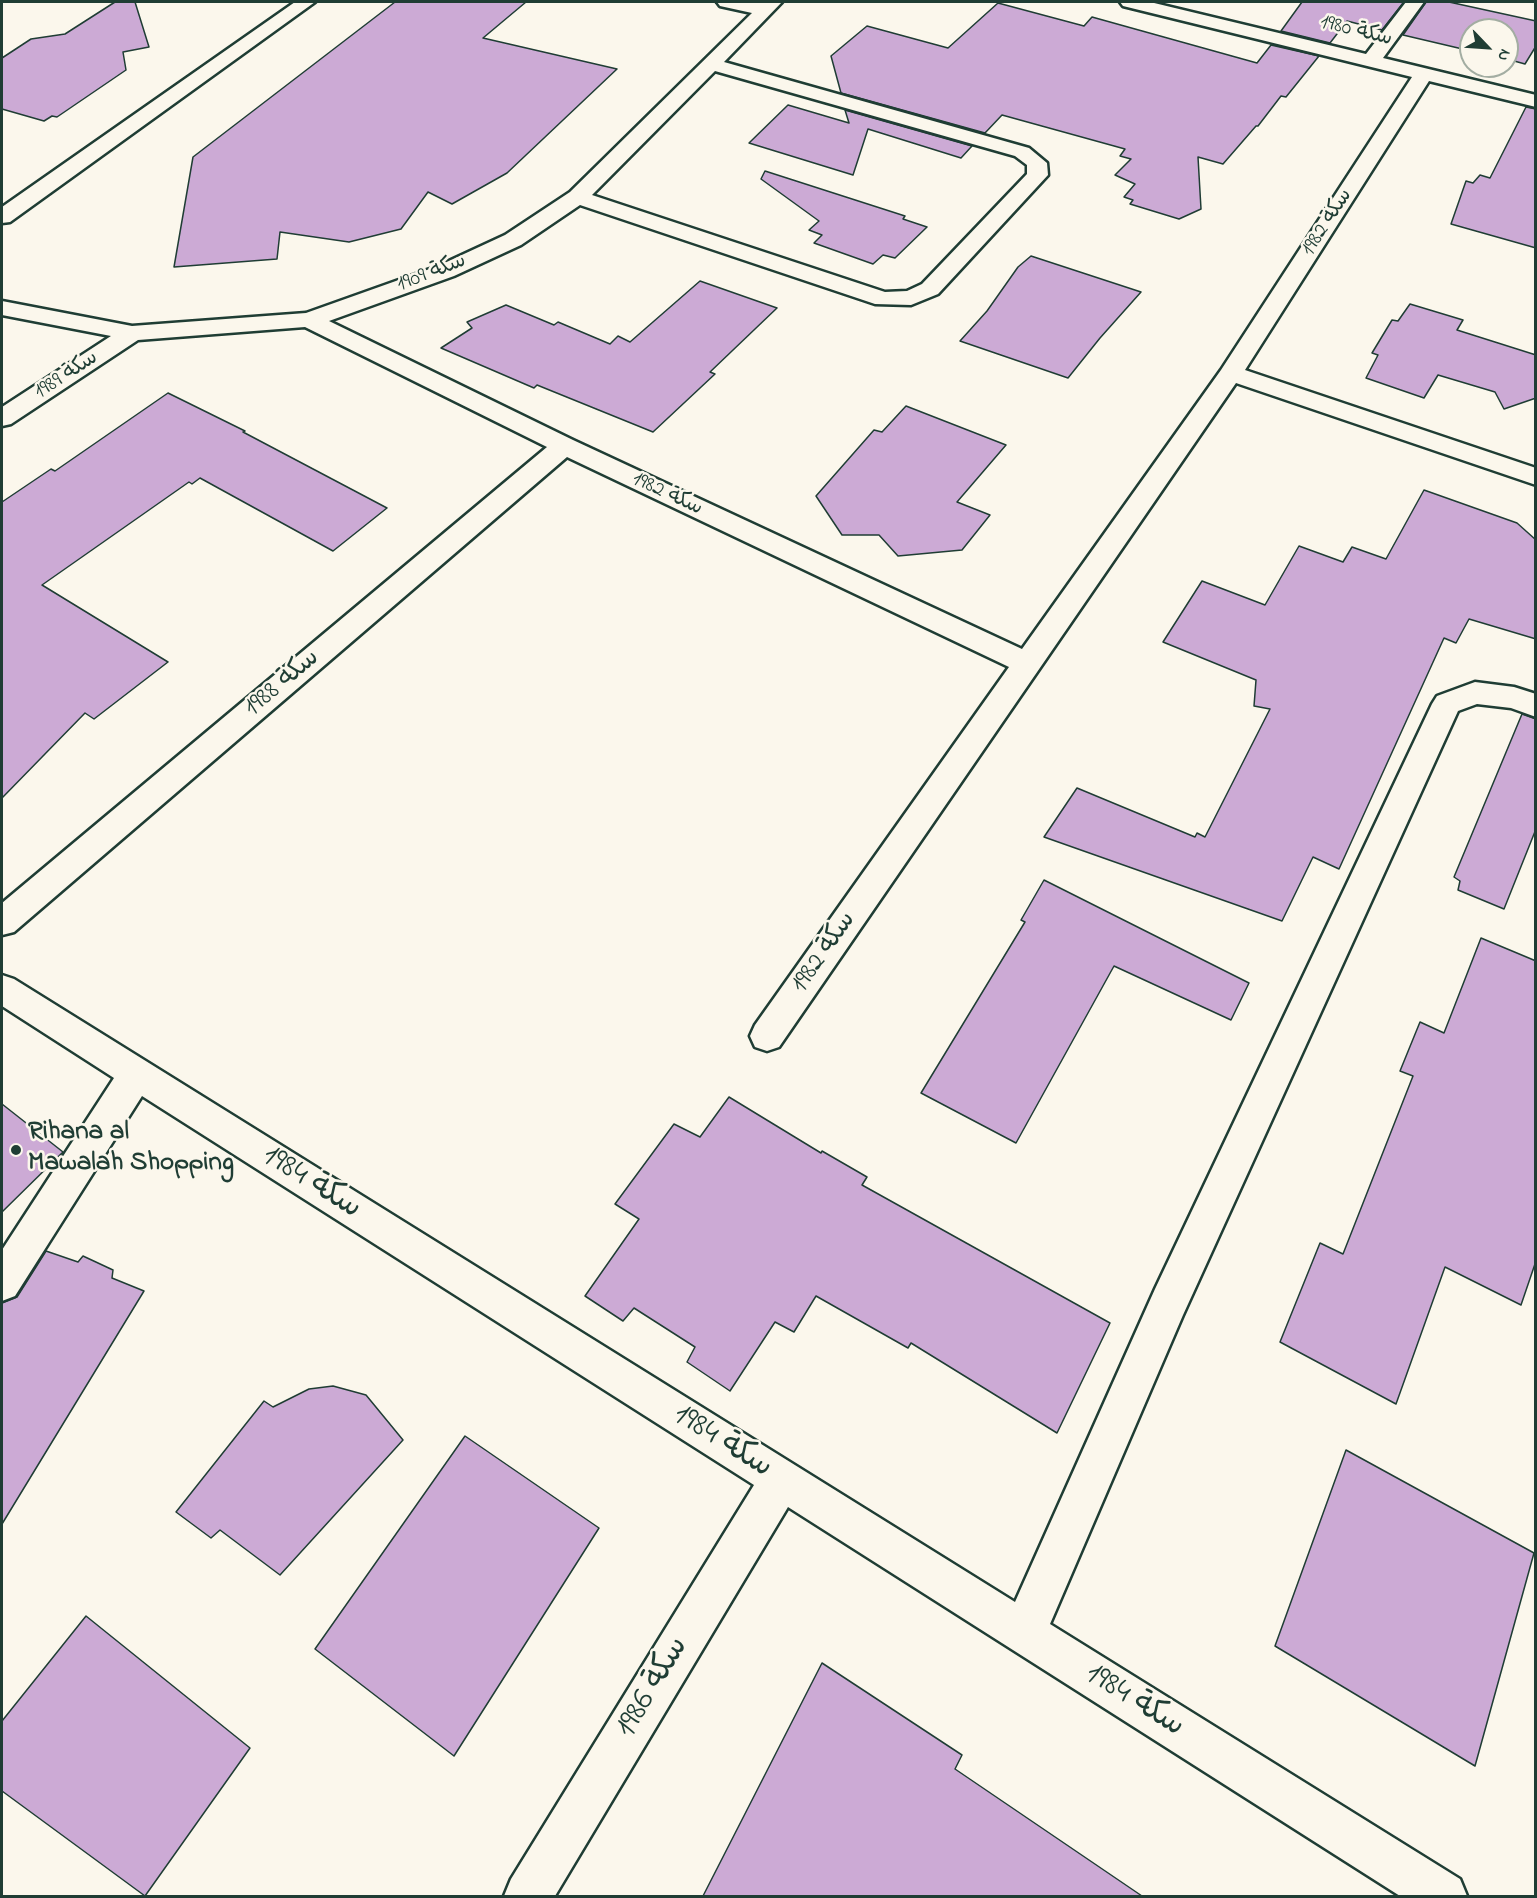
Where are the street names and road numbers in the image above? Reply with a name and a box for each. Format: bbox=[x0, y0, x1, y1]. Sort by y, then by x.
street label: سكة 1980 bbox=[1317, 10, 1395, 54]
street label: سكة 1982 bbox=[1297, 184, 1359, 262]
street label: سكة 1909 bbox=[394, 249, 470, 299]
street label: سكة 1989 bbox=[30, 346, 104, 406]
street label: سكة 1982 bbox=[627, 467, 707, 523]
street label: سكة 1988 bbox=[239, 643, 327, 725]
street label: سكة 1982 bbox=[785, 906, 865, 1000]
street label: سكة 1984 bbox=[254, 1138, 368, 1230]
street label: سكة 1984 bbox=[665, 1397, 779, 1489]
street label: سكة 1986 bbox=[609, 1630, 699, 1746]
street label: سكة 1984 bbox=[1077, 1656, 1191, 1748]

